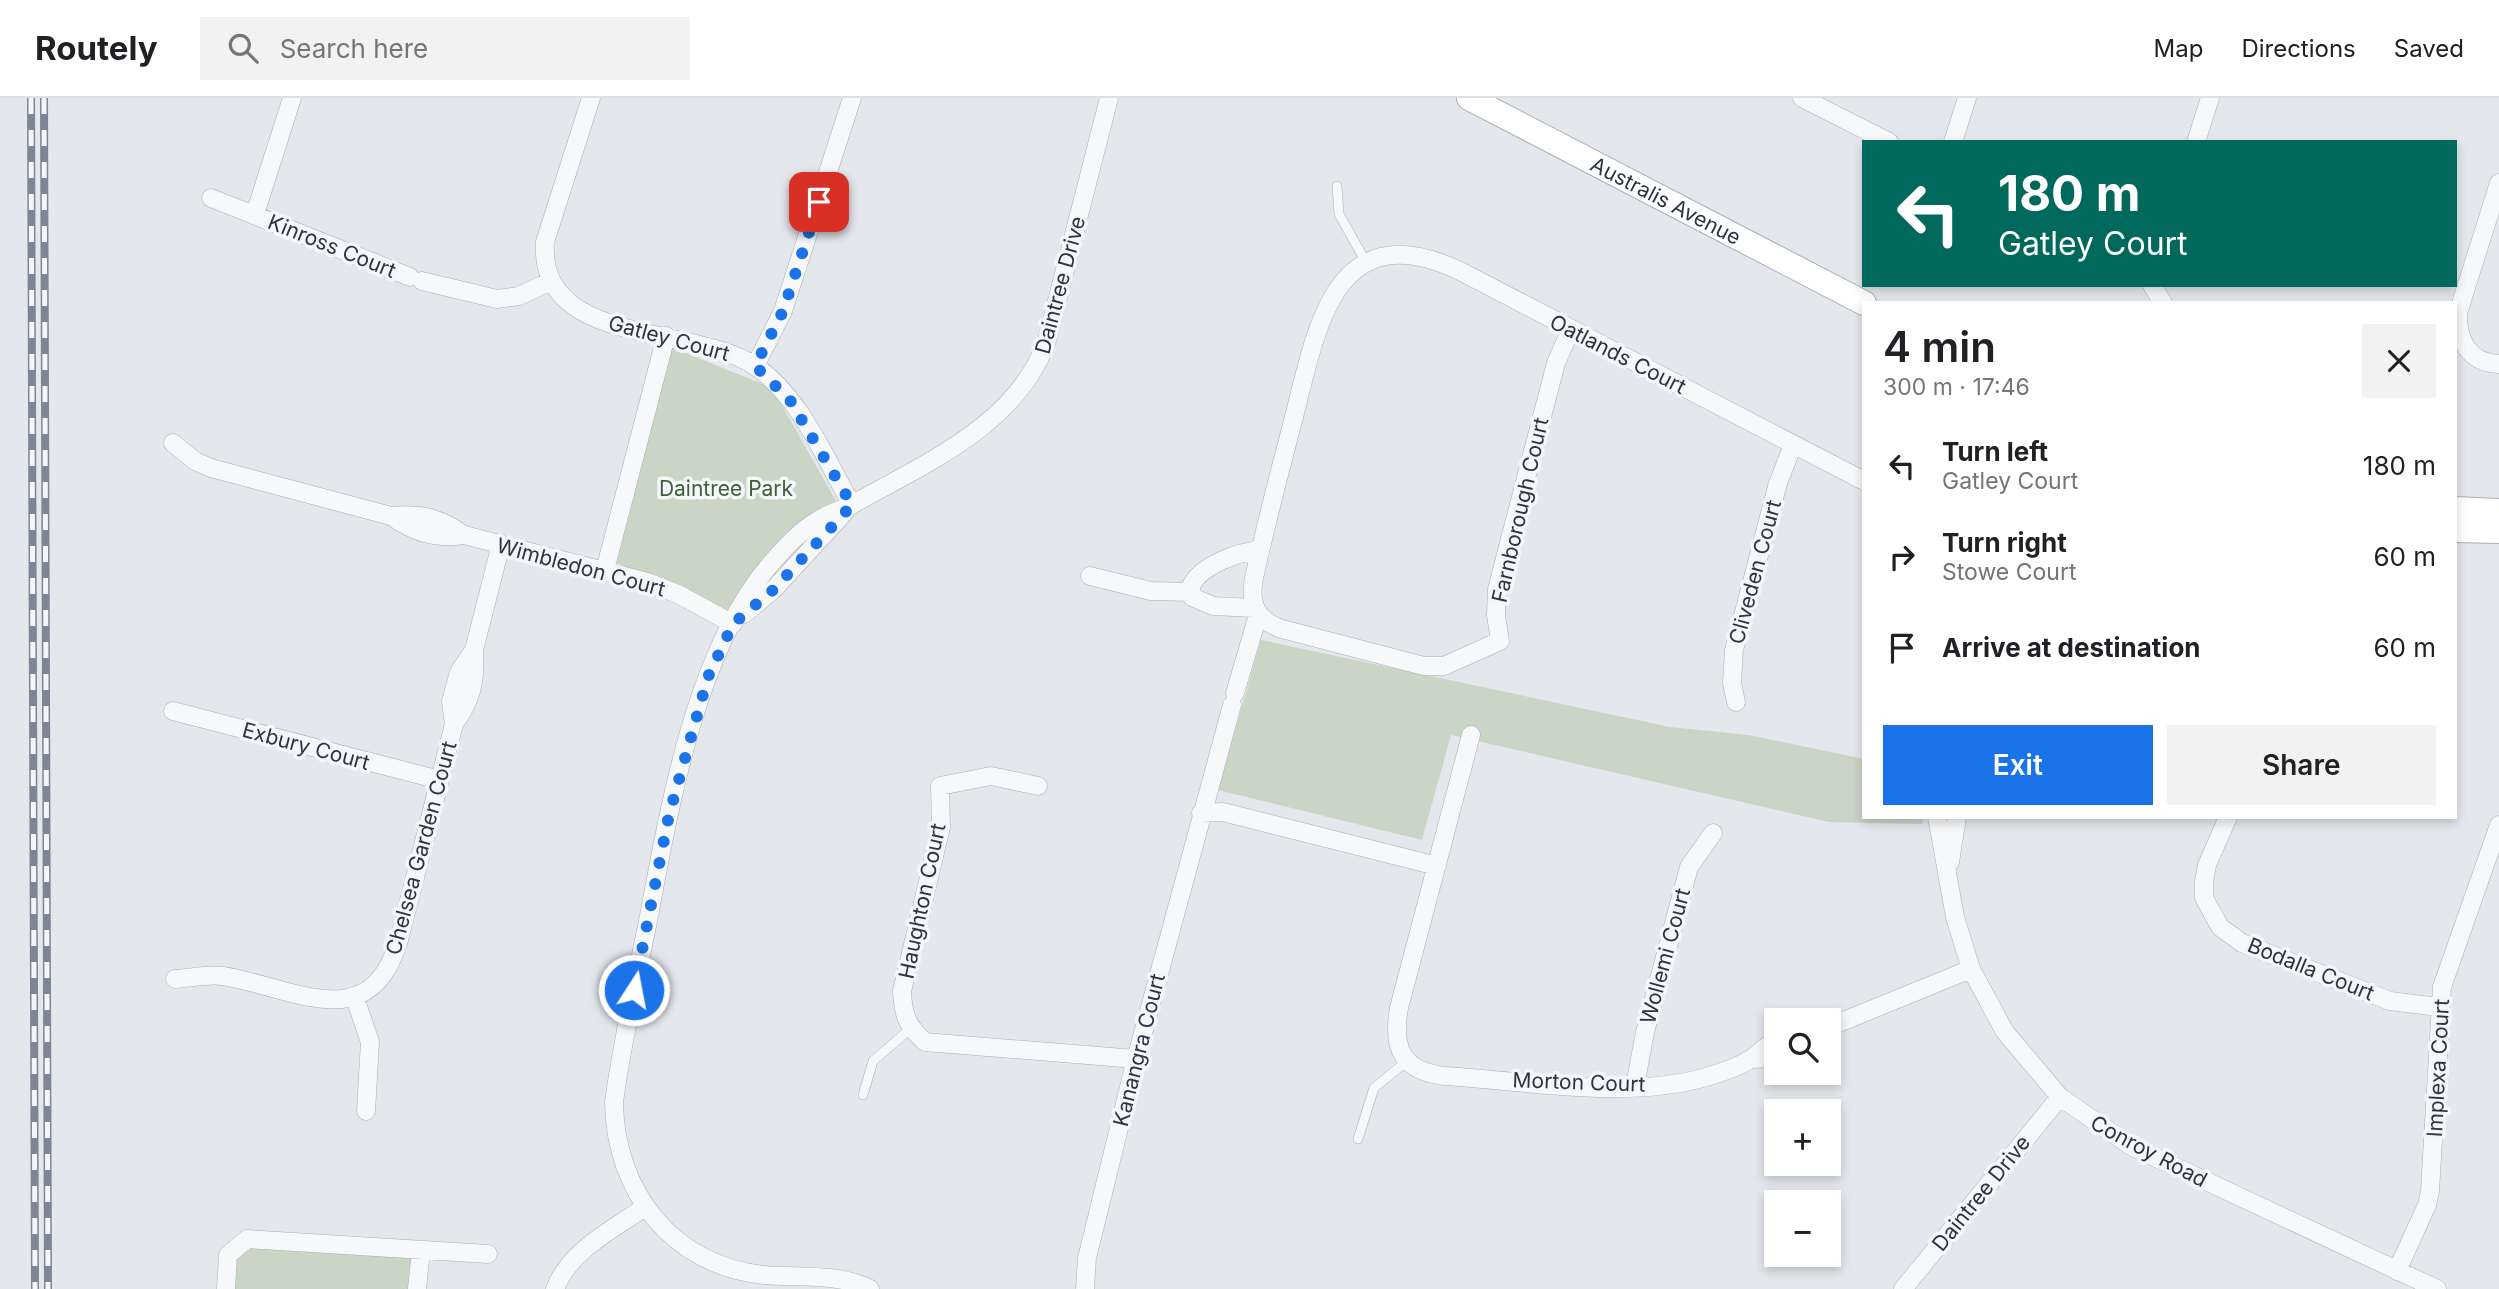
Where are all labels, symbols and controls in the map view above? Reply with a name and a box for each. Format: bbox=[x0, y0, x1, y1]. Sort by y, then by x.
search box bbox=[200, 17, 690, 80]
text: Routely bbox=[35, 28, 158, 68]
icon: search bbox=[224, 29, 262, 67]
text: Search here bbox=[280, 33, 428, 64]
text: Map bbox=[2154, 34, 2203, 63]
text: Directions bbox=[2241, 34, 2356, 63]
text: Saved bbox=[2394, 34, 2464, 63]
street label: Australis Avenue bbox=[1587, 151, 1745, 250]
text: 180 m bbox=[1998, 164, 2140, 223]
icon: left bbox=[1883, 168, 1974, 259]
pin bbox=[789, 172, 849, 232]
icon: arrive bbox=[800, 183, 838, 221]
street label: Kinross Court bbox=[264, 209, 400, 283]
street label: Daintree Drive bbox=[1030, 213, 1090, 357]
text: Gatley Court bbox=[1998, 224, 2188, 263]
street label: Oatlands Court bbox=[1546, 309, 1690, 399]
street label: Gatley Court bbox=[606, 310, 732, 366]
text: 4 min bbox=[1883, 321, 1996, 372]
button: close bbox=[2362, 324, 2436, 398]
text: 300 m · 17:46 bbox=[1883, 373, 2030, 401]
street label: Farnborough Court bbox=[1487, 415, 1553, 605]
text: Turn left bbox=[1942, 436, 2048, 467]
icon: left bbox=[1883, 447, 1921, 485]
text: 180 m bbox=[2363, 450, 2436, 481]
text: Gatley Court bbox=[1942, 467, 2078, 495]
park label: Daintree Park bbox=[659, 476, 794, 501]
street label: Cliveden Court bbox=[1724, 497, 1786, 647]
text: Turn right bbox=[1942, 527, 2067, 558]
street label: Wimbledon Court bbox=[494, 532, 668, 602]
icon: right bbox=[1883, 538, 1921, 576]
text: 60 m bbox=[2373, 541, 2436, 572]
text: Stowe Court bbox=[1942, 558, 2076, 586]
icon: arrive bbox=[1883, 629, 1921, 667]
text: Arrive at destination bbox=[1942, 632, 2201, 663]
text: 60 m bbox=[2373, 632, 2436, 663]
street label: Exbury Court bbox=[240, 717, 373, 775]
button: Exit bbox=[1883, 725, 2153, 805]
button: Share bbox=[2167, 725, 2436, 805]
street label: Chelsea Garden Court bbox=[380, 738, 462, 958]
street label: Haughton Court bbox=[893, 821, 951, 981]
street label: Wollemi Court bbox=[1635, 885, 1695, 1027]
street label: Bodalla Court bbox=[2244, 932, 2378, 1006]
position arrow bbox=[597, 953, 671, 1027]
street label: Kanangra Court bbox=[1108, 971, 1170, 1129]
street label: Implexa Court bbox=[2422, 998, 2454, 1138]
map controls bbox=[1764, 1008, 1841, 1267]
button: search bbox=[1764, 1008, 1841, 1085]
street label: Morton Court bbox=[1512, 1067, 1646, 1097]
button: + bbox=[1764, 1099, 1841, 1176]
street label: Conroy Road bbox=[2086, 1110, 2212, 1192]
street label: Daintree Drive bbox=[1927, 1130, 2035, 1256]
button: − bbox=[1764, 1190, 1841, 1267]

